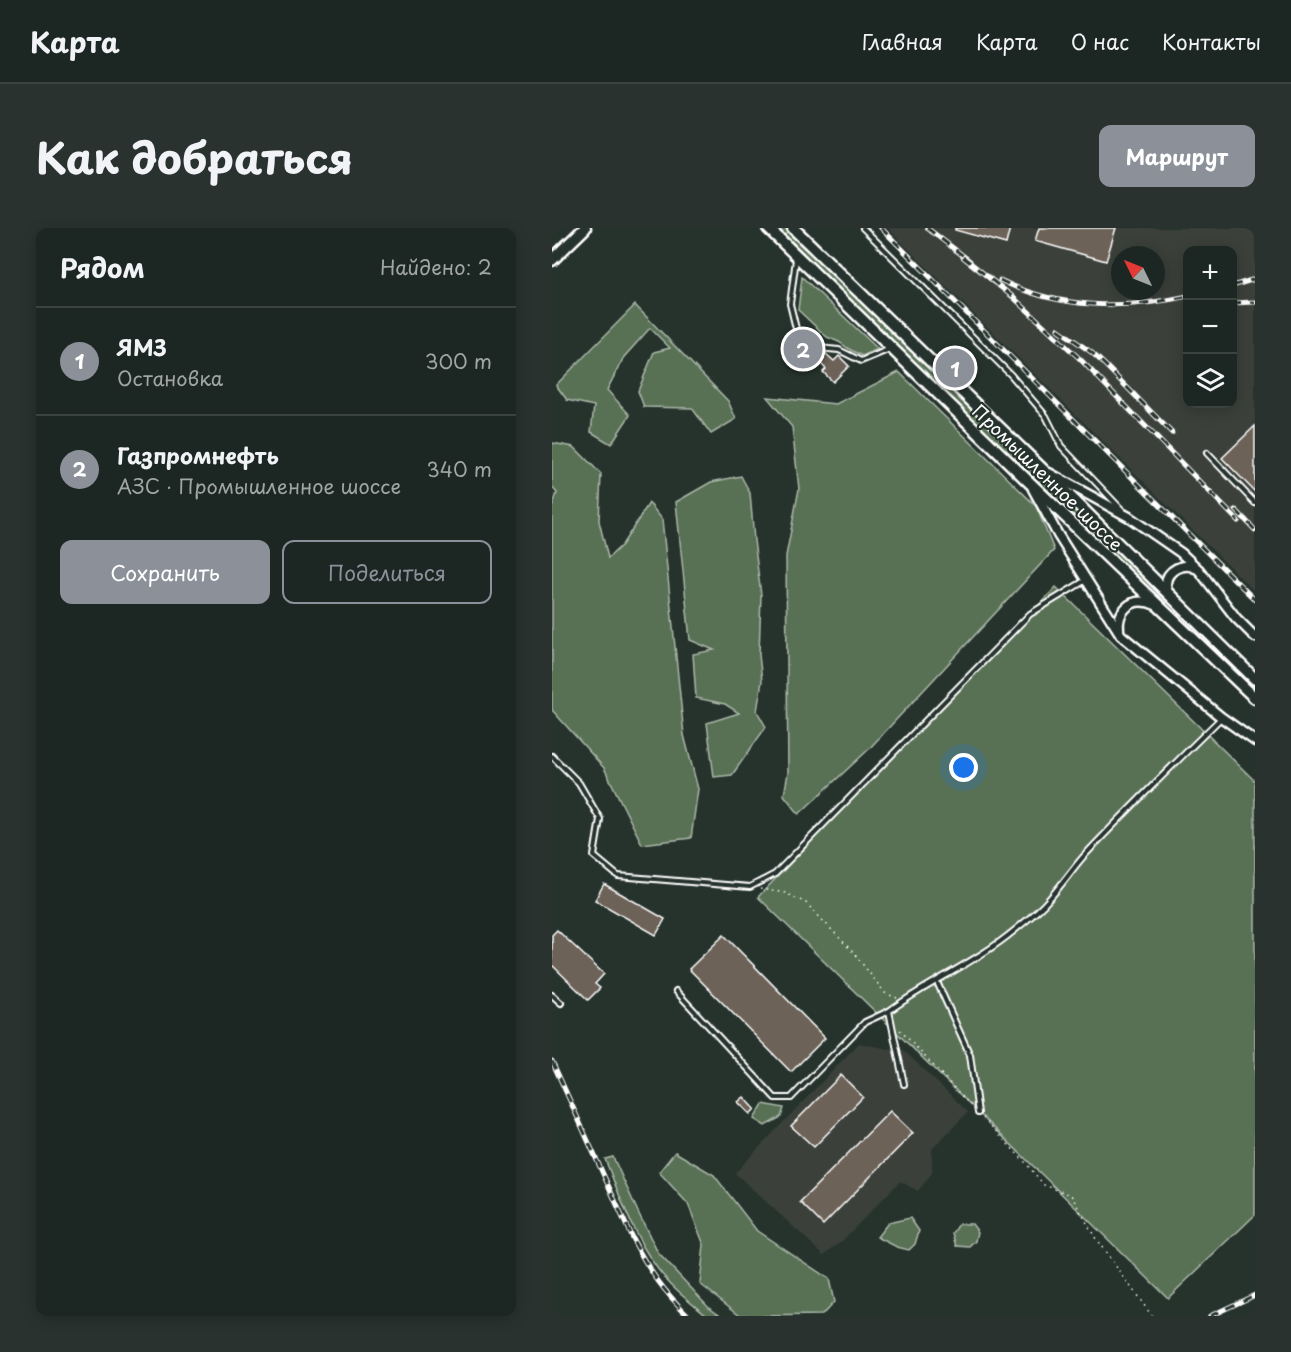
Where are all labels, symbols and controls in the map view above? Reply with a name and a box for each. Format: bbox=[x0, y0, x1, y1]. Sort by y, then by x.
text: Карта bbox=[30, 20, 120, 63]
text: Главная bbox=[862, 25, 943, 57]
text: Карта bbox=[976, 25, 1038, 57]
text: О нас bbox=[1071, 25, 1129, 57]
text: Контакты bbox=[1162, 25, 1261, 57]
text: Как добраться bbox=[36, 125, 353, 188]
button: Маршрут bbox=[1099, 125, 1255, 187]
north arrow bbox=[1111, 246, 1165, 300]
map controls bbox=[1183, 246, 1237, 408]
button: + bbox=[1183, 246, 1237, 300]
text: Рядом bbox=[60, 248, 145, 287]
text: Найдено: 2 bbox=[380, 252, 492, 282]
button: − bbox=[1183, 300, 1237, 354]
pin: 2 bbox=[784, 326, 822, 372]
text: ЯМЗ bbox=[117, 330, 167, 363]
text: 1 bbox=[75, 346, 84, 376]
text: 300 m bbox=[425, 346, 492, 376]
pin: 1 bbox=[936, 346, 974, 390]
button: layers bbox=[1183, 354, 1237, 408]
text: Остановка bbox=[117, 363, 223, 393]
street label: Промышленное шоссе bbox=[967, 398, 1129, 556]
text: Газпромнефть bbox=[117, 438, 279, 471]
text: 2 bbox=[72, 454, 87, 484]
text: 340 m bbox=[427, 454, 492, 484]
text: АЗС · Промышленное шоссе bbox=[117, 471, 401, 501]
button: Сохранить bbox=[60, 540, 270, 604]
button: Поделиться bbox=[282, 540, 492, 604]
your location bbox=[949, 753, 978, 782]

